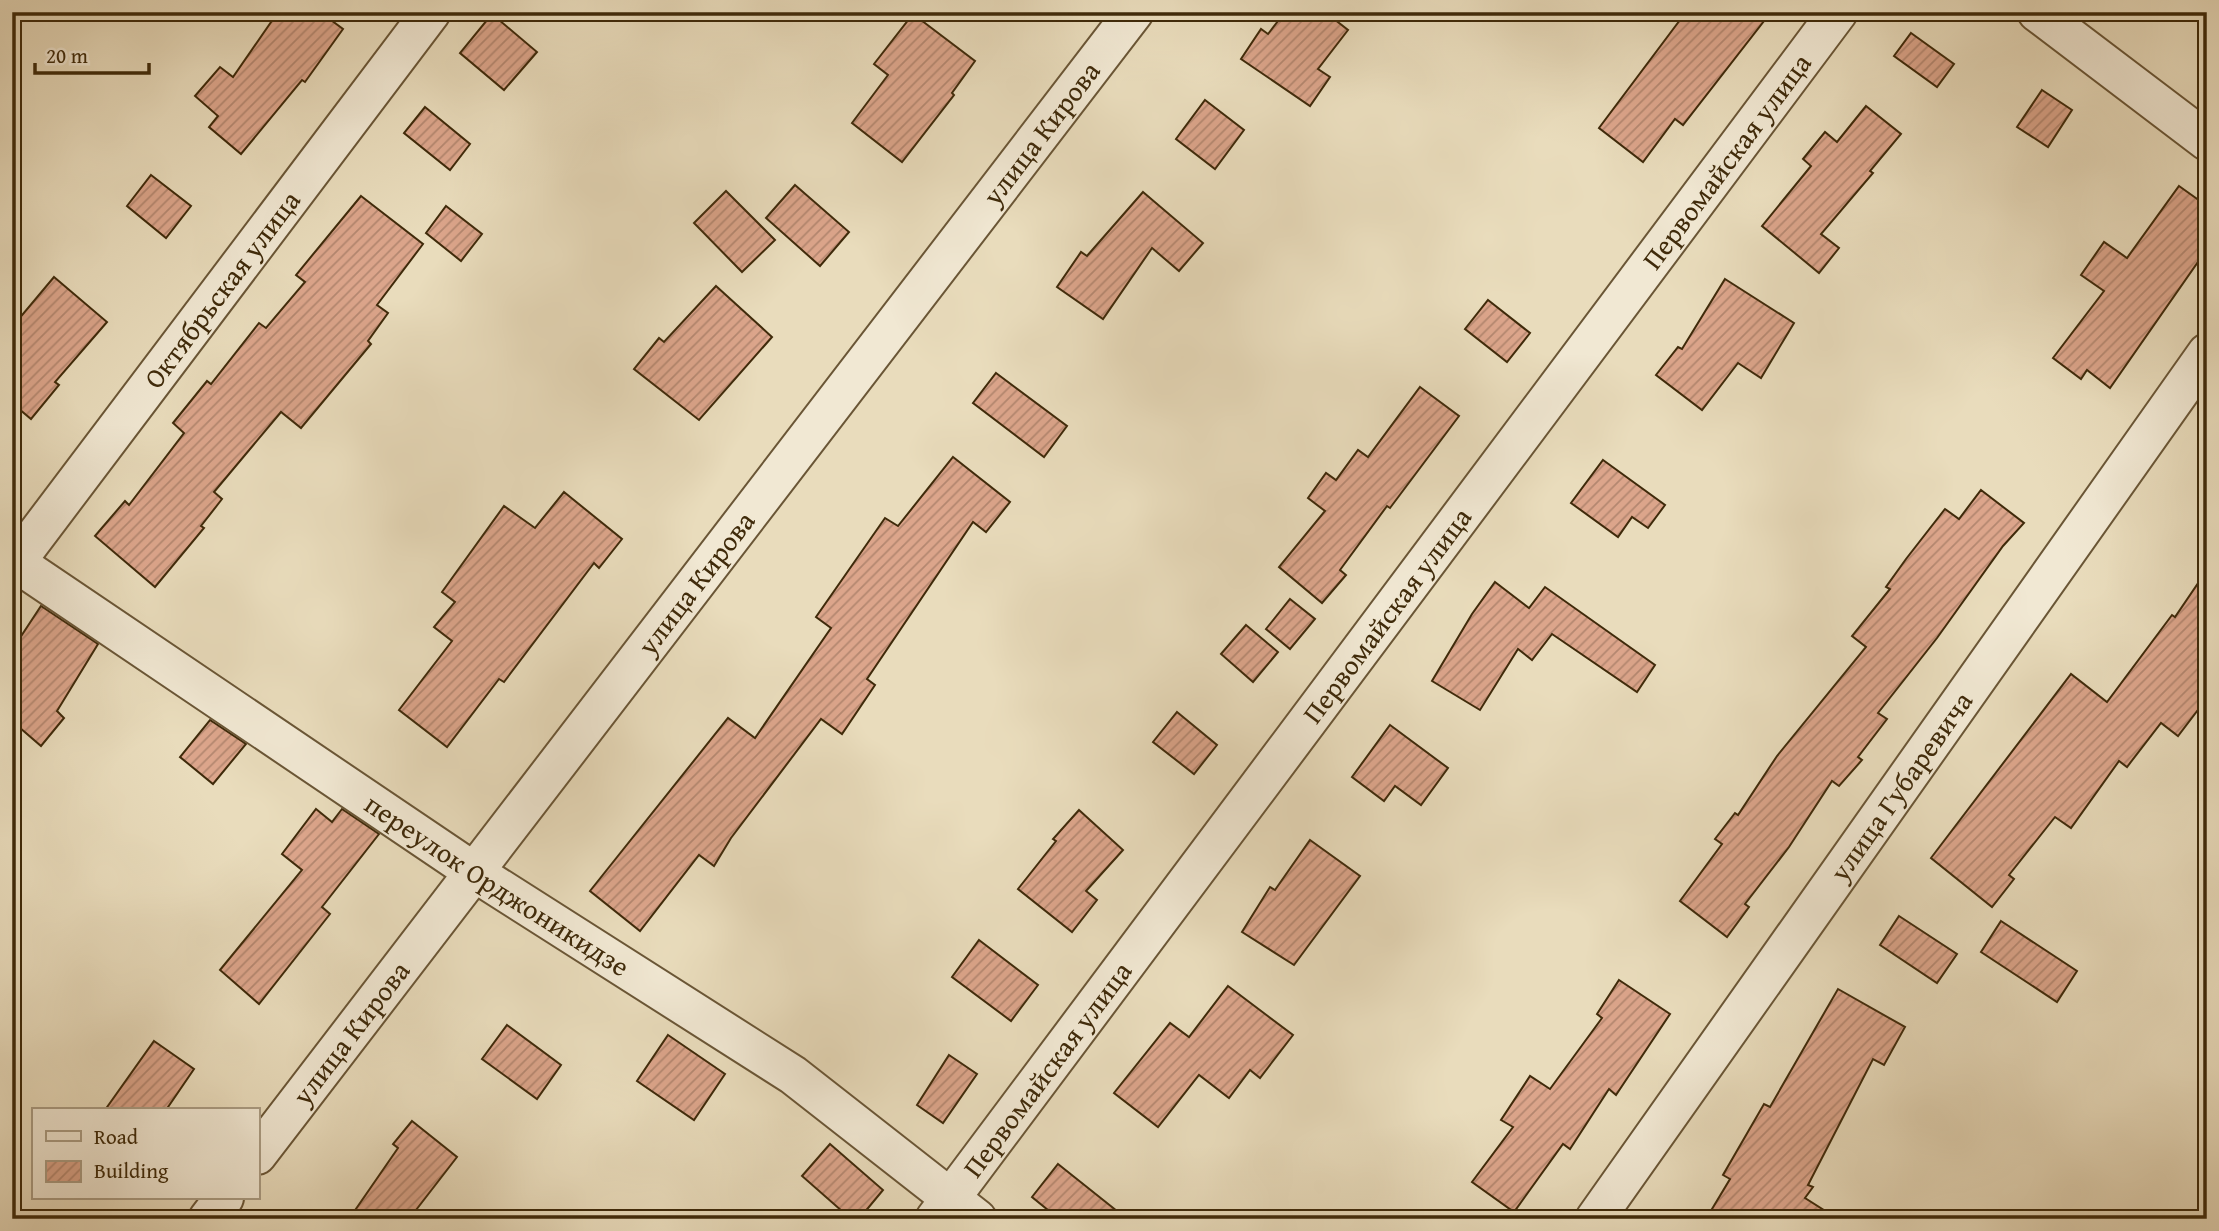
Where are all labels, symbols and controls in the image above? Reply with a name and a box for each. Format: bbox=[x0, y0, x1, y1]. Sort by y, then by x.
scale bar bbox=[35, 32, 149, 76]
text: 20 m bbox=[46, 40, 88, 71]
street label: Первомайская улица bbox=[1631, 44, 1821, 278]
street label: улица Кирова bbox=[971, 52, 1110, 214]
street label: Октябрьская улица bbox=[133, 181, 310, 396]
street label: Первомайская улица bbox=[1292, 498, 1481, 732]
street label: улица Кирова bbox=[626, 501, 765, 664]
street label: улица Губаревича bbox=[1818, 682, 1982, 890]
street label: переулок Орджоникидзе bbox=[357, 783, 638, 986]
street label: улица Кирова bbox=[281, 951, 419, 1114]
street label: Первомайская улица bbox=[952, 952, 1142, 1186]
legend bbox=[32, 1108, 259, 1200]
text: Road bbox=[94, 1121, 139, 1152]
text: Building bbox=[94, 1155, 169, 1186]

